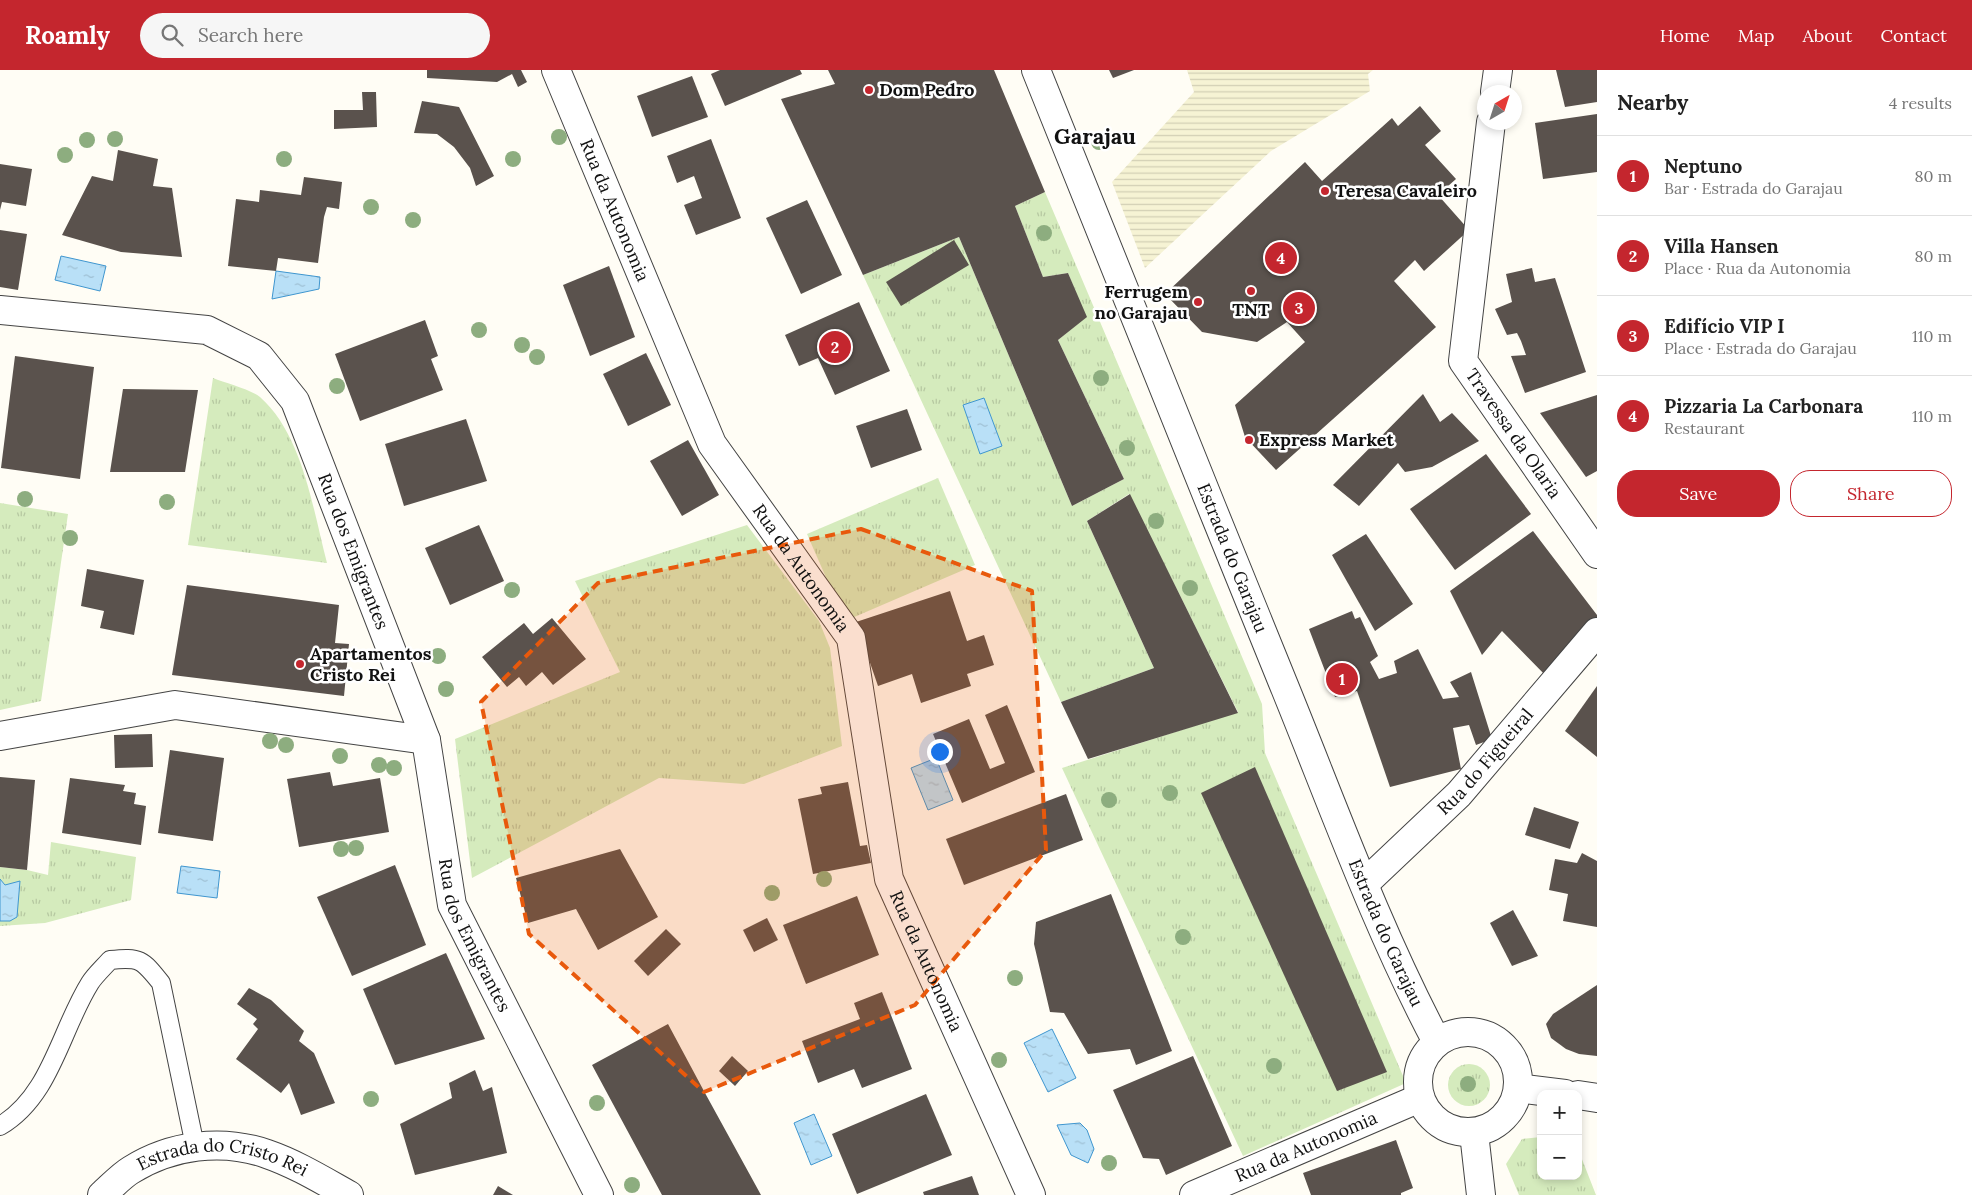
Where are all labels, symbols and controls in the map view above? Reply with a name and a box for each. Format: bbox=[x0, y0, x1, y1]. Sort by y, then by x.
search box bbox=[140, 13, 490, 58]
text: Roamly bbox=[25, 20, 110, 51]
icon: search bbox=[158, 21, 186, 49]
text: Search here bbox=[198, 23, 303, 47]
text: Home bbox=[1660, 24, 1710, 47]
text: Map bbox=[1738, 24, 1774, 47]
text: About bbox=[1802, 24, 1852, 47]
text: Contact bbox=[1880, 24, 1947, 47]
place label: Dom Pedro bbox=[879, 78, 974, 101]
marker: Dom Pedro bbox=[863, 84, 875, 96]
north arrow bbox=[1477, 85, 1522, 130]
text: Nearby bbox=[1617, 89, 1688, 116]
text: 4 results bbox=[1889, 93, 1952, 113]
district label: Garajau bbox=[1054, 122, 1136, 150]
street label: Rua da Autonomia bbox=[575, 135, 655, 285]
text: Neptuno bbox=[1664, 154, 1742, 178]
text: 1 bbox=[1630, 166, 1636, 186]
text: 80 m bbox=[1915, 166, 1952, 186]
text: Bar · Estrada do Garajau bbox=[1664, 178, 1843, 198]
place label: Teresa Cavaleiro bbox=[1335, 179, 1477, 202]
marker: Teresa Cavaleiro bbox=[1319, 185, 1331, 197]
text: Villa Hansen bbox=[1664, 234, 1779, 258]
pin: 4 bbox=[1265, 239, 1297, 277]
text: 2 bbox=[1629, 246, 1637, 266]
text: 80 m bbox=[1915, 246, 1952, 266]
text: Place · Rua da Autonomia bbox=[1664, 258, 1851, 278]
place label: Ferrugem no Garajau bbox=[1095, 280, 1188, 324]
marker: TNT bbox=[1245, 285, 1257, 297]
pin: 3 bbox=[1283, 289, 1315, 327]
marker: Ferrugem no Garajau bbox=[1192, 296, 1204, 308]
place label: TNT bbox=[1232, 298, 1270, 321]
text: Edifício VIP I bbox=[1664, 314, 1785, 338]
text: 3 bbox=[1629, 326, 1637, 346]
text: 110 m bbox=[1912, 326, 1952, 346]
pin: 2 bbox=[819, 328, 851, 366]
text: Place · Estrada do Garajau bbox=[1664, 338, 1857, 358]
street label: Travessa da Olaria bbox=[1461, 364, 1567, 503]
text: Pizzaria La Carbonara bbox=[1664, 394, 1863, 418]
text: 4 bbox=[1629, 406, 1637, 426]
text: 110 m bbox=[1912, 406, 1952, 426]
text: Restaurant bbox=[1664, 418, 1745, 438]
place label: Express Market bbox=[1259, 428, 1394, 451]
marker: Express Market bbox=[1243, 434, 1255, 446]
street label: Rua dos Emigrantes bbox=[313, 470, 394, 633]
button: Save bbox=[1617, 470, 1780, 517]
button: Share bbox=[1790, 470, 1952, 517]
street label: Estrada do Garajau bbox=[1192, 480, 1273, 636]
street label: Rua da Autonomia bbox=[748, 499, 855, 637]
place label: Apartamentos Cristo Rei bbox=[310, 642, 432, 686]
marker: Apartamentos Cristo Rei bbox=[294, 658, 306, 670]
pin: 1 bbox=[1326, 660, 1358, 698]
street label: Rua do Figueiral bbox=[1432, 703, 1538, 820]
your location bbox=[927, 739, 953, 765]
street label: Estrada do Garajau bbox=[1344, 855, 1429, 1010]
street label: Rua dos Emigrantes bbox=[434, 857, 516, 1016]
street label: Rua da Autonomia bbox=[885, 887, 968, 1035]
map controls bbox=[1537, 1090, 1582, 1180]
button: + bbox=[1537, 1090, 1582, 1135]
street label: Rua da Autonomia bbox=[1231, 1106, 1380, 1187]
text: Estrada do Cristo Rei bbox=[133, 1133, 312, 1181]
button: − bbox=[1537, 1135, 1582, 1180]
street label: Estrada do Cristo Rei bbox=[135, 1159, 311, 1187]

